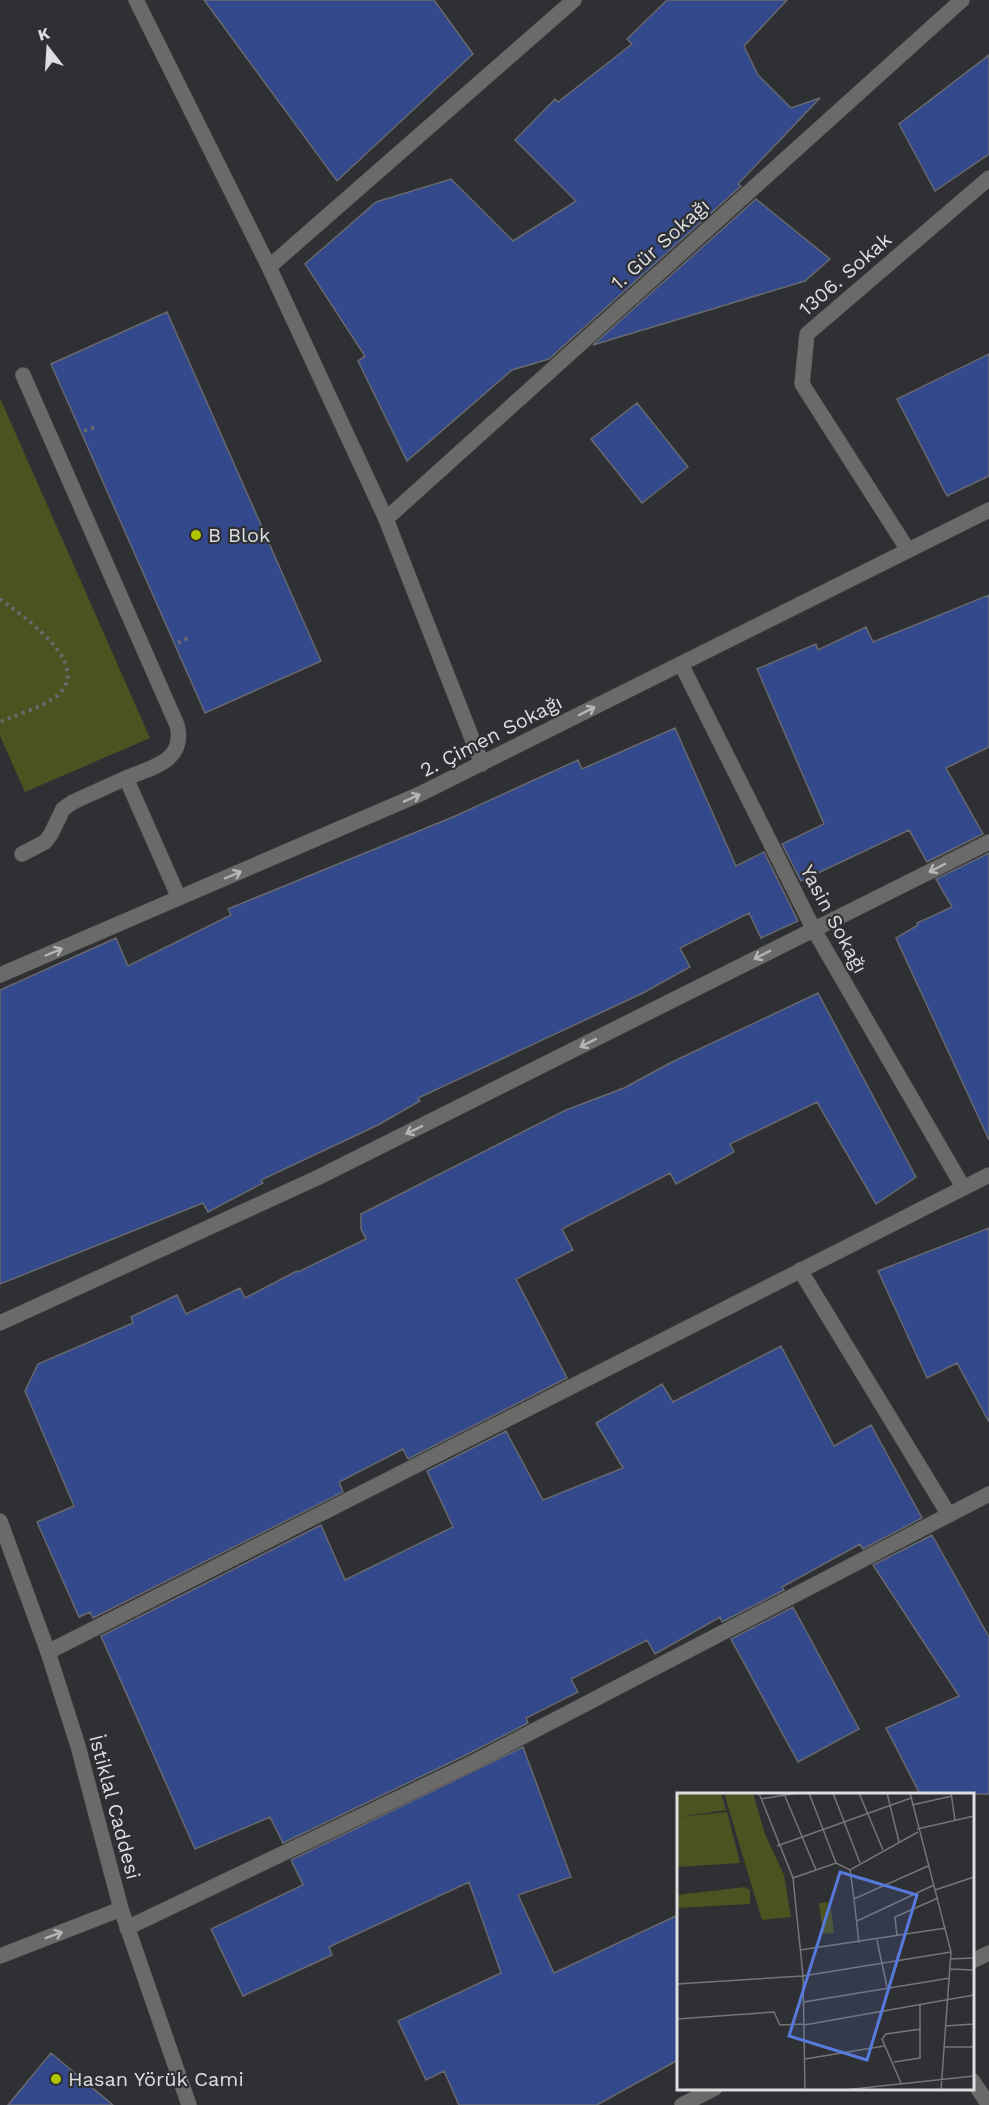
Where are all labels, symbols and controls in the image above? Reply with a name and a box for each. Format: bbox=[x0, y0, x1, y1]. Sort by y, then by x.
north arrow bbox=[18, 18, 78, 78]
text: K bbox=[36, 23, 52, 45]
street label: 1. Gür Sokağı bbox=[606, 193, 714, 295]
street label: 1306. Sokak bbox=[794, 227, 896, 321]
place label: B Blok bbox=[208, 523, 270, 547]
marker: B Blok bbox=[189, 528, 203, 542]
street label: 2. Çimen Sokağı bbox=[416, 690, 566, 782]
one-way arrow bbox=[577, 705, 595, 716]
one-way arrow bbox=[402, 791, 420, 803]
street label: Yasin Sokağı bbox=[795, 861, 873, 977]
one-way arrow bbox=[928, 863, 946, 874]
one-way arrow bbox=[223, 869, 241, 880]
one-way arrow bbox=[44, 946, 62, 957]
one-way arrow bbox=[754, 950, 772, 962]
one-way arrow bbox=[580, 1038, 598, 1049]
one-way arrow bbox=[405, 1125, 423, 1136]
street label: İstiklal Caddesi bbox=[84, 1732, 146, 1882]
inset map bbox=[677, 1793, 974, 2090]
one-way arrow bbox=[45, 1929, 63, 1940]
place label: Hasan Yörük Cami bbox=[68, 2067, 244, 2091]
marker: Hasan Yörük Cami bbox=[49, 2072, 63, 2086]

